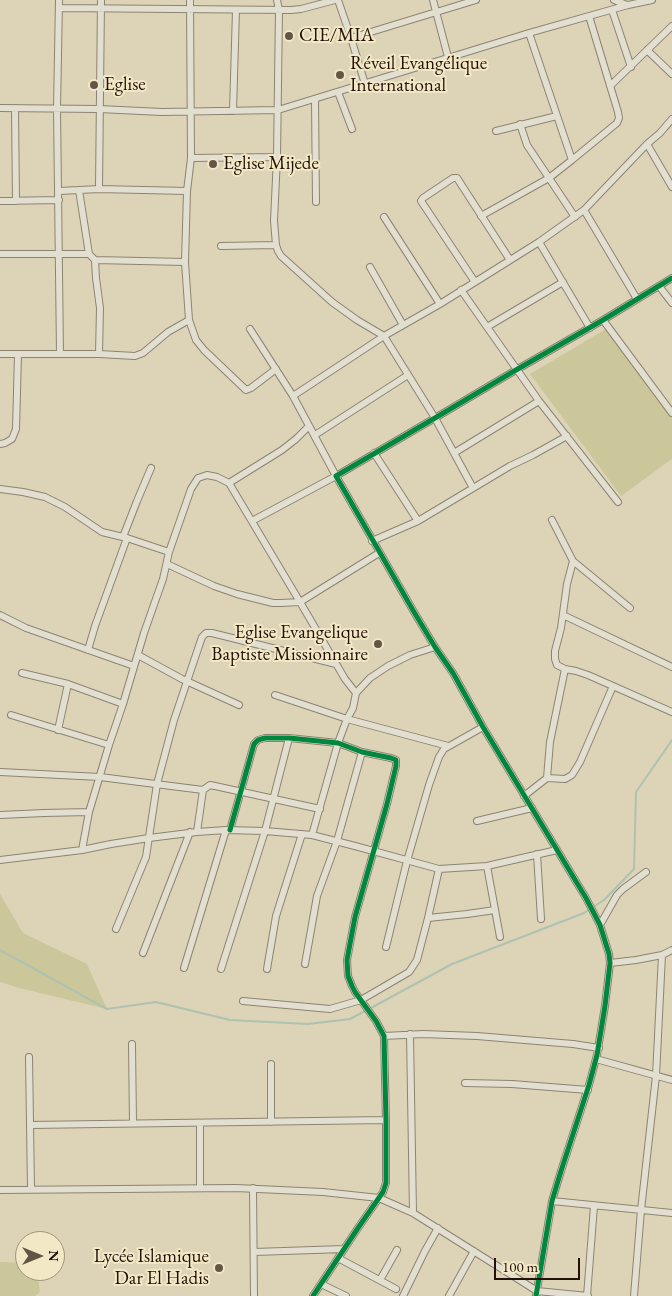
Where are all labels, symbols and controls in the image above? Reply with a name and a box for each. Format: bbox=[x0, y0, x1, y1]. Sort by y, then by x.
place label: CIE/MIA bbox=[299, 25, 374, 47]
marker: CIE/MIA bbox=[283, 30, 295, 42]
place label: Réveil Evangélique International bbox=[350, 53, 487, 97]
marker: Réveil Evangélique International bbox=[334, 69, 346, 81]
place label: Eglise bbox=[104, 74, 146, 96]
marker: Eglise bbox=[88, 79, 100, 91]
place label: Eglise Mijede bbox=[223, 153, 319, 175]
marker: Eglise Mijede bbox=[207, 158, 219, 170]
place label: Eglise Evangelique Baptiste Missionnaire bbox=[211, 622, 368, 666]
marker: Eglise Evangelique Baptiste Missionnaire bbox=[372, 638, 384, 650]
north arrow bbox=[15, 1231, 65, 1281]
place label: Lycée Islamique Dar El Hadis bbox=[94, 1246, 209, 1290]
scale bar bbox=[497, 1248, 583, 1280]
text: N bbox=[45, 1250, 63, 1262]
text: 100 m bbox=[502, 1257, 538, 1276]
marker: Lycée Islamique Dar El Hadis bbox=[213, 1262, 225, 1274]

